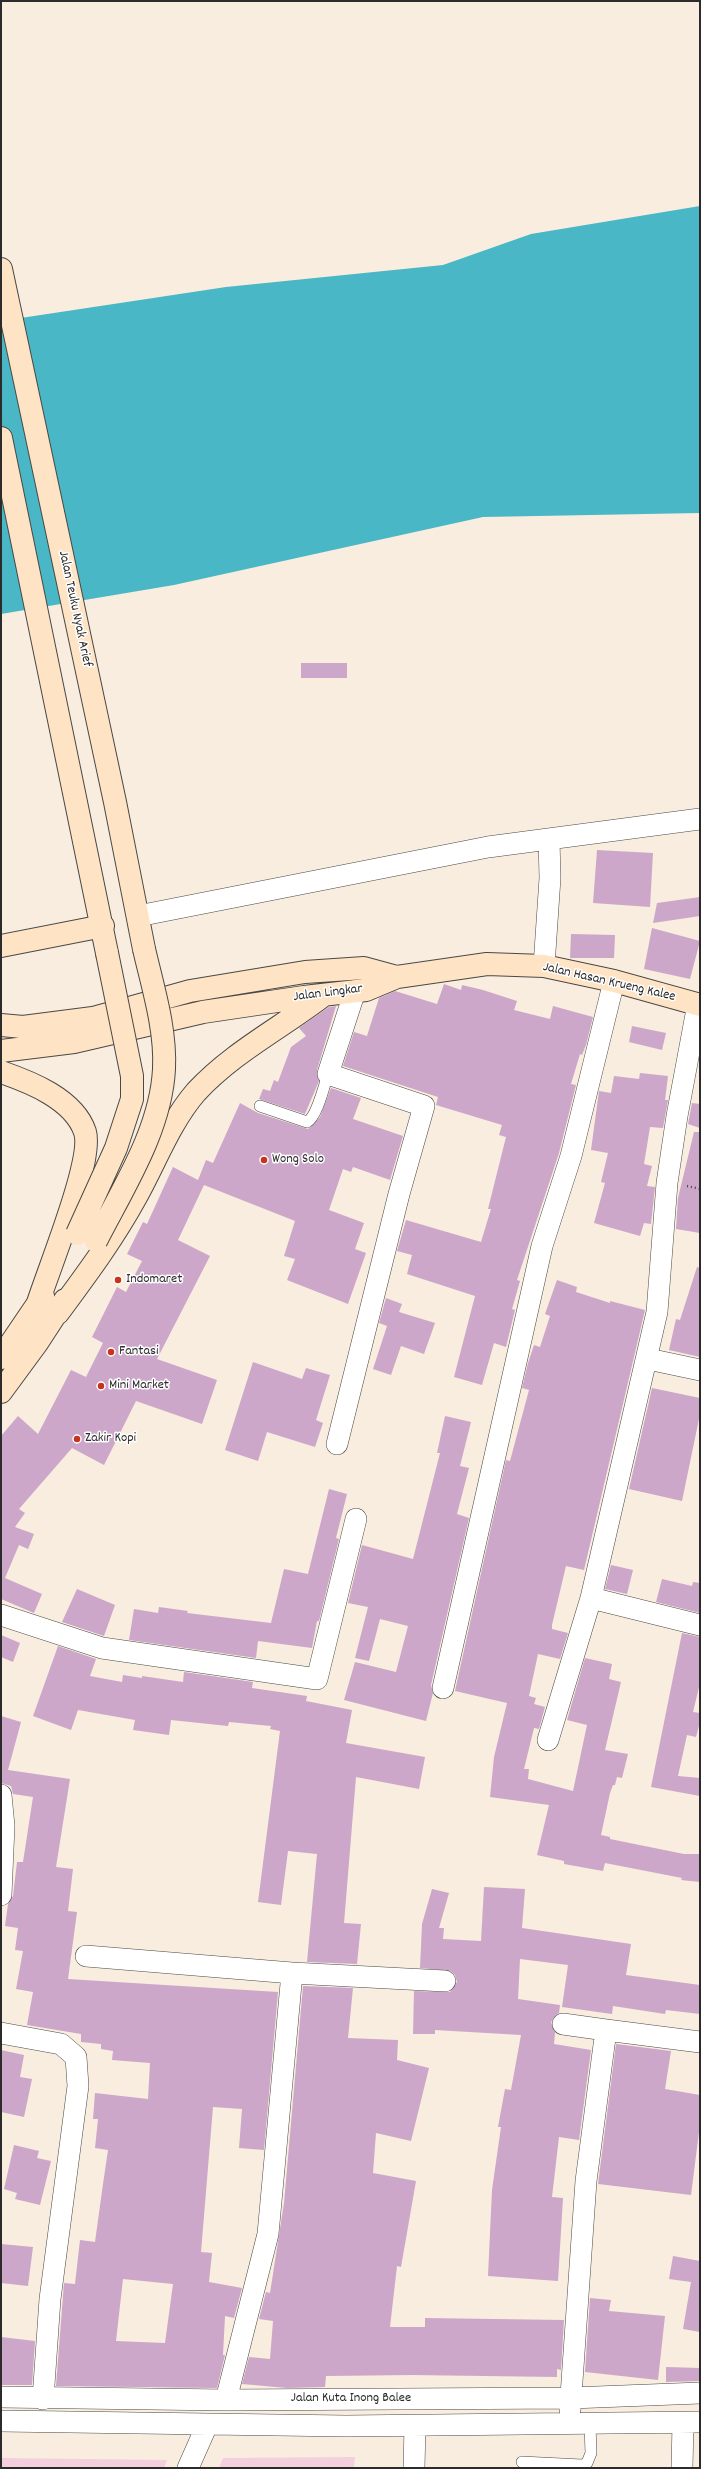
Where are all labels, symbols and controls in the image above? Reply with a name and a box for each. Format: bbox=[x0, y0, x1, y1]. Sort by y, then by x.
street label: Jalan Teuku Nyak Arief bbox=[53, 549, 95, 669]
street label: Jalan Hasan Krueng Kalee bbox=[541, 960, 677, 1006]
street label: Jalan Lingkar bbox=[292, 981, 364, 1007]
place label: Wong Solo bbox=[272, 1152, 324, 1168]
marker: Wong Solo bbox=[259, 1155, 269, 1165]
place label: Indomaret bbox=[126, 1272, 182, 1288]
marker: Indomaret bbox=[113, 1275, 123, 1285]
place label: Fantasi bbox=[119, 1344, 158, 1360]
marker: Fantasi bbox=[106, 1347, 116, 1357]
place label: Mini Market bbox=[109, 1378, 169, 1394]
marker: Mini Market bbox=[96, 1381, 106, 1391]
place label: Zakir Kopi bbox=[85, 1431, 136, 1447]
marker: Zakir Kopi bbox=[72, 1434, 82, 1444]
street label: Jalan Kuta Inong Balee bbox=[291, 2391, 411, 2407]

